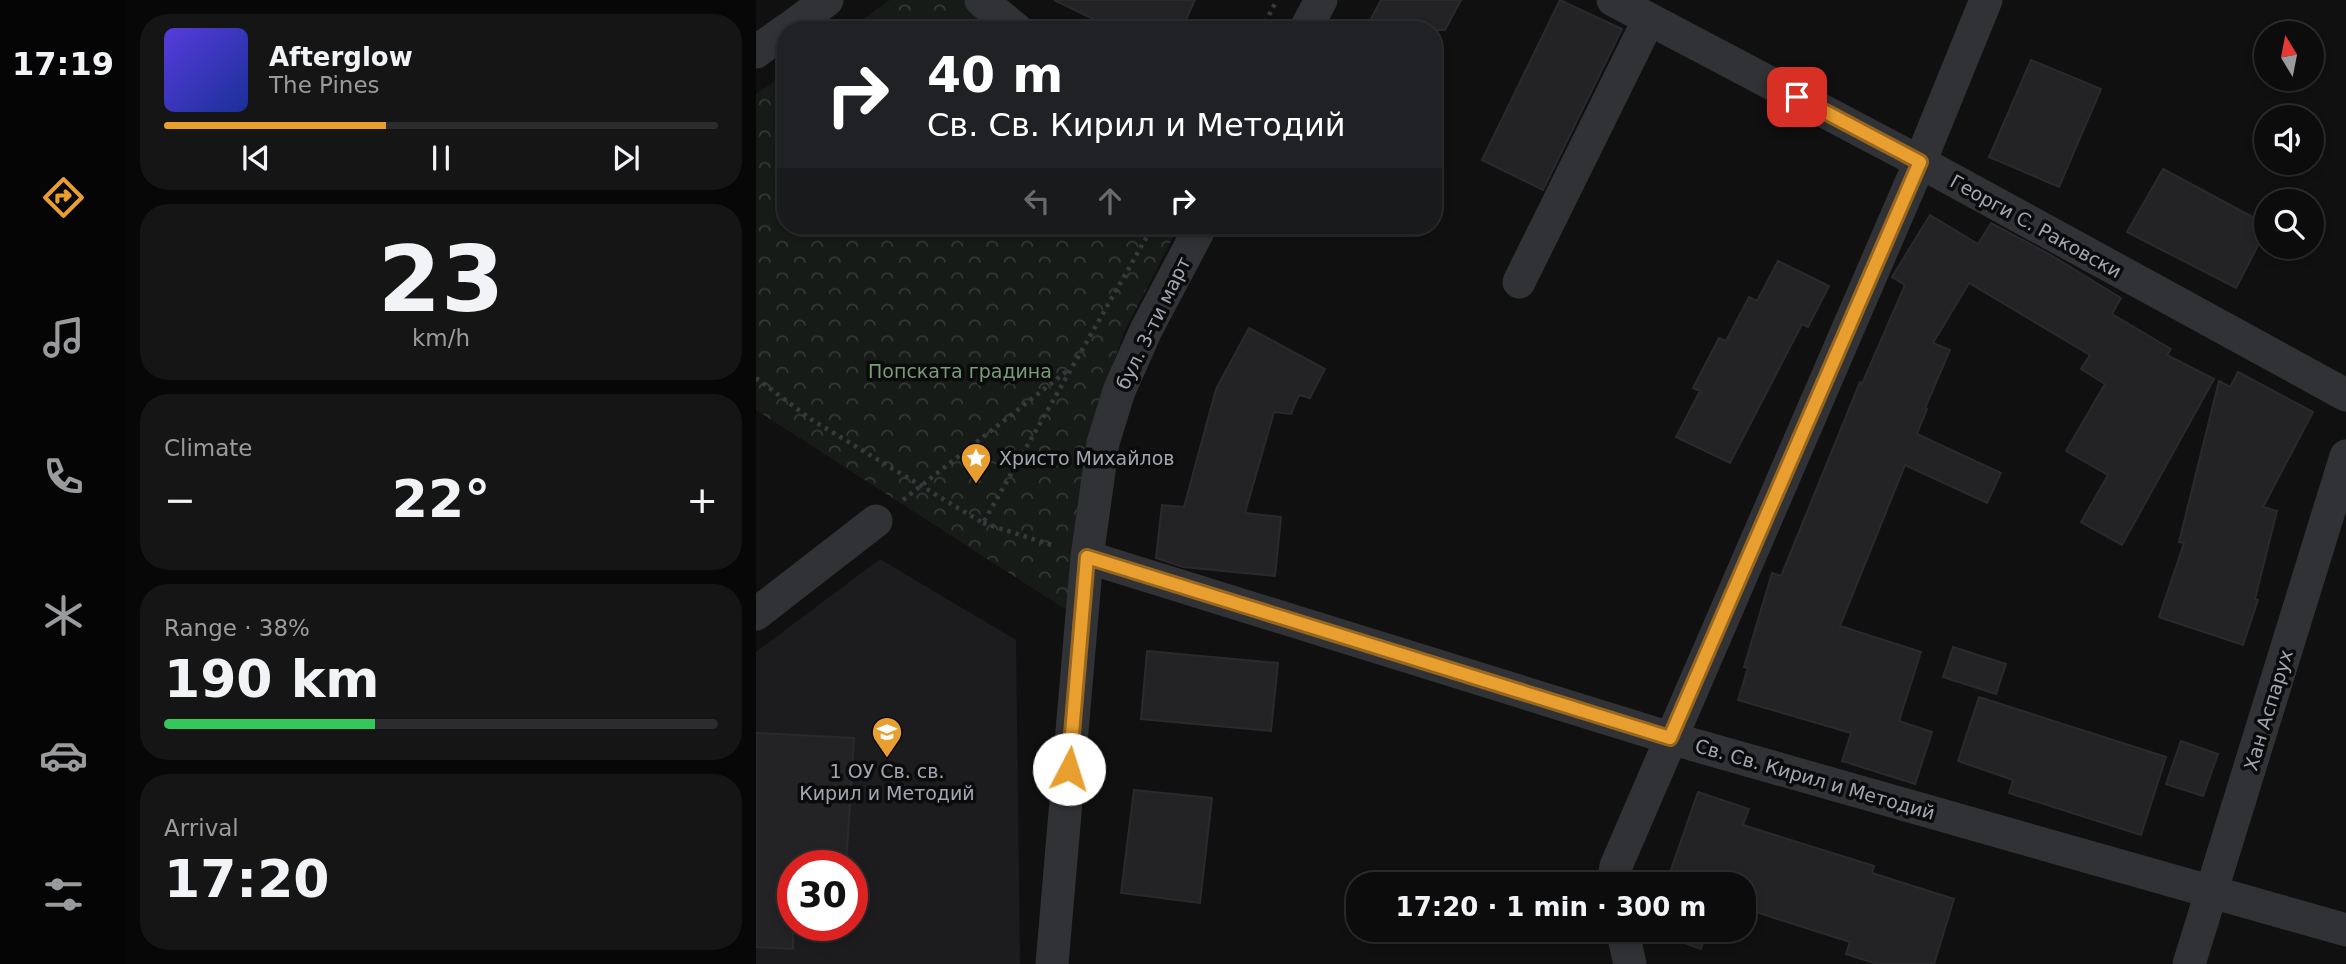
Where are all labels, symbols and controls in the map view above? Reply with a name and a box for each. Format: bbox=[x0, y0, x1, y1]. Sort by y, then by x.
north arrow bbox=[2254, 21, 2324, 91]
map controls bbox=[2254, 21, 2324, 259]
text: Afterglow bbox=[269, 42, 413, 72]
text: 17:19 bbox=[12, 45, 114, 83]
text: 40 m bbox=[927, 47, 1063, 104]
icon: right bbox=[812, 49, 903, 140]
pin bbox=[1767, 67, 1827, 127]
text: The Pines bbox=[269, 72, 380, 98]
icon: arrive bbox=[1778, 78, 1816, 116]
button: sound bbox=[2254, 105, 2324, 175]
text: Св. Св. Кирил и Методий bbox=[927, 106, 1346, 144]
icon: previous bbox=[237, 139, 275, 177]
icon: pause bbox=[422, 139, 460, 177]
icon: next bbox=[607, 139, 645, 177]
street label: Георги С. Раковски bbox=[1947, 170, 2125, 282]
icon: directions bbox=[39, 173, 88, 222]
icon: left bbox=[1018, 182, 1056, 220]
icon: ahead bbox=[1091, 182, 1129, 220]
icon: right bbox=[1164, 182, 1202, 220]
button: search bbox=[2254, 189, 2324, 259]
text: 23 bbox=[378, 227, 504, 332]
street label: бул. 3-ти март bbox=[1111, 253, 1195, 393]
icon: music bbox=[39, 313, 88, 362]
text: km/h bbox=[412, 325, 470, 351]
park label: Попската градина bbox=[868, 360, 1052, 382]
text: Climate bbox=[164, 435, 253, 461]
place icon: Христо Михайлов bbox=[959, 441, 993, 485]
place label: Христо Михайлов bbox=[999, 447, 1175, 469]
icon: phone bbox=[39, 452, 88, 501]
text: 22° bbox=[392, 469, 490, 529]
text: − bbox=[164, 478, 196, 522]
text: + bbox=[686, 478, 718, 522]
icon: climate bbox=[39, 591, 88, 640]
text: Range · 38% bbox=[164, 615, 310, 641]
street label: Хан Аспарух bbox=[2239, 647, 2297, 773]
text: 190 km bbox=[164, 649, 379, 709]
school or university icon: 1 ОУ Св. св. Кирил и Методий bbox=[870, 715, 904, 759]
icon: car bbox=[39, 731, 88, 780]
position arrow bbox=[1032, 732, 1106, 806]
street label: Св. Св. Кирил и Методий bbox=[1693, 734, 1937, 824]
place label: 1 ОУ Св. св. Кирил и Методий bbox=[799, 760, 975, 804]
text: Arrival bbox=[164, 815, 239, 841]
text: 17:20 bbox=[164, 849, 330, 909]
speed limit sign: 30 bbox=[777, 850, 868, 941]
icon: filters bbox=[39, 870, 88, 919]
text: 17:20 · 1 min · 300 m bbox=[1396, 892, 1706, 922]

